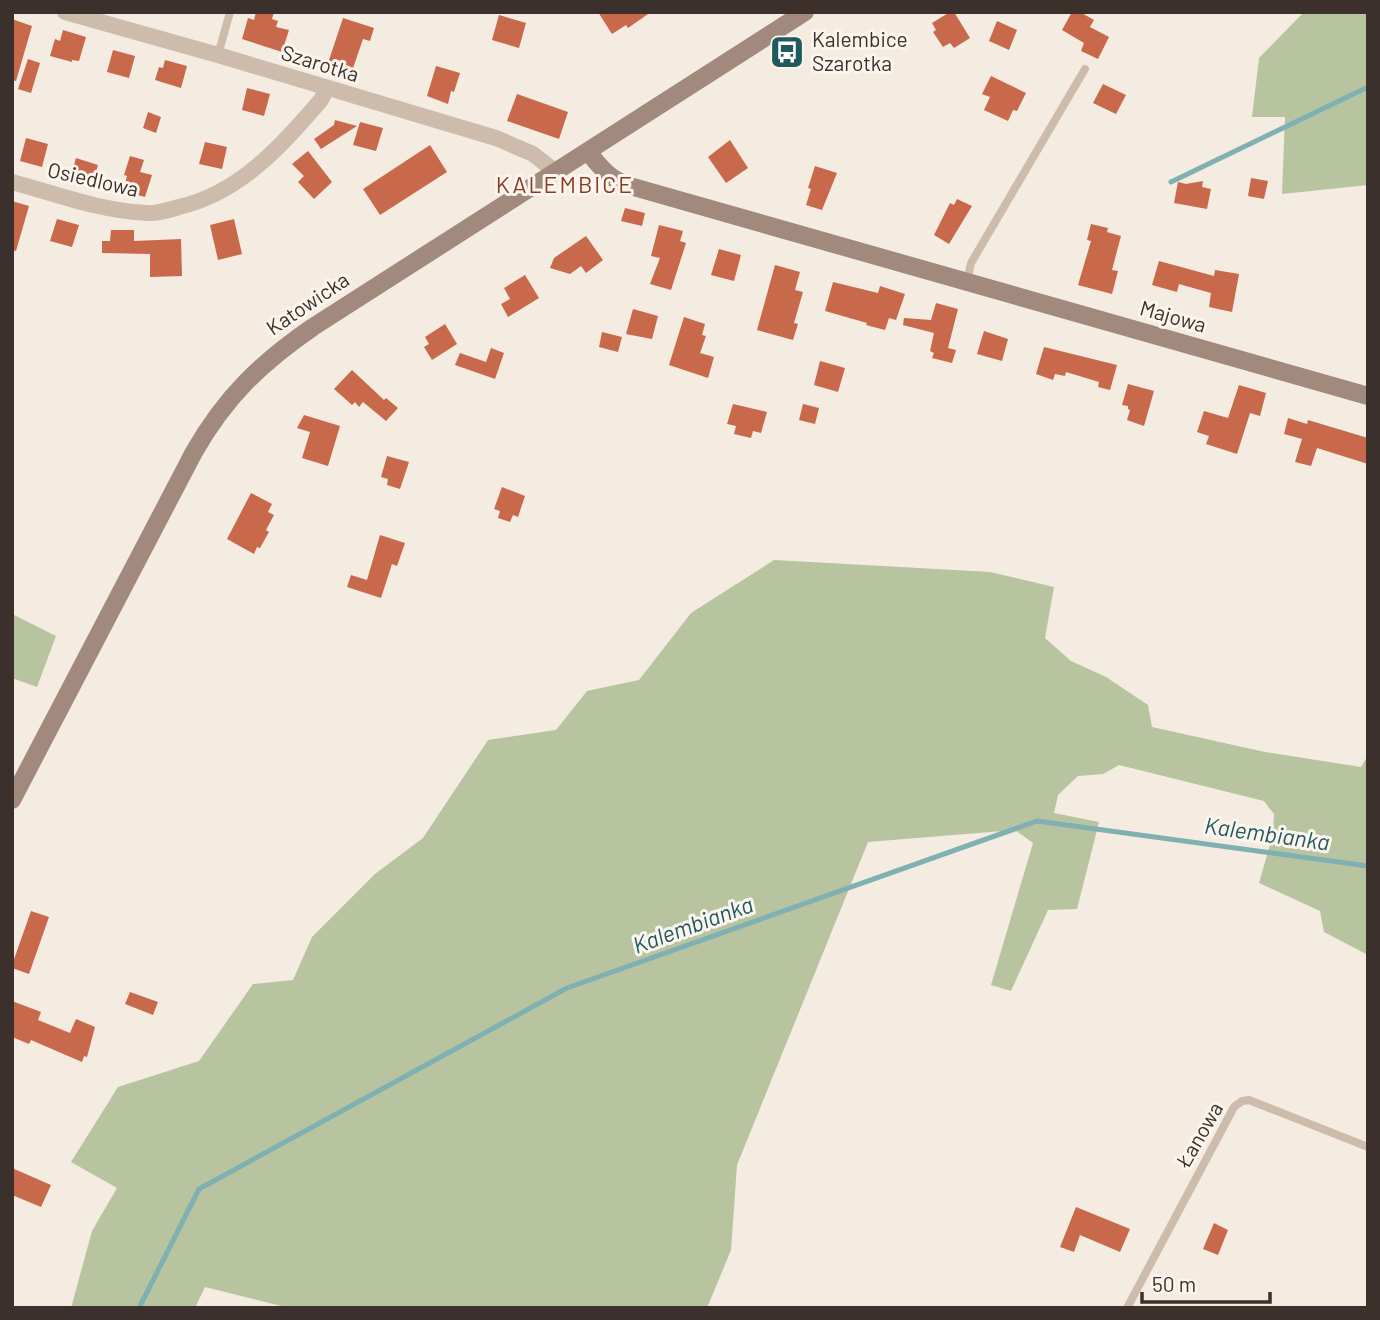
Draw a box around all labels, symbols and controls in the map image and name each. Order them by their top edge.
place label: Kalembice Szarotka [812,26,908,75]
bus stop icon: Kalembice Szarotka [768,33,806,71]
street label: Szarotka [279,39,362,86]
street label: Osiedlowa [45,156,141,201]
district label: KALEMBICE [496,170,634,198]
street label: Katowicka [261,266,353,339]
street label: Majowa [1137,294,1209,337]
water label: Kalembianka [1203,810,1331,856]
water label: Kalembianka [629,889,757,959]
street label: Łanowa [1170,1097,1227,1172]
scale bar [1142,1260,1270,1304]
text: 50 m [1152,1271,1196,1296]

